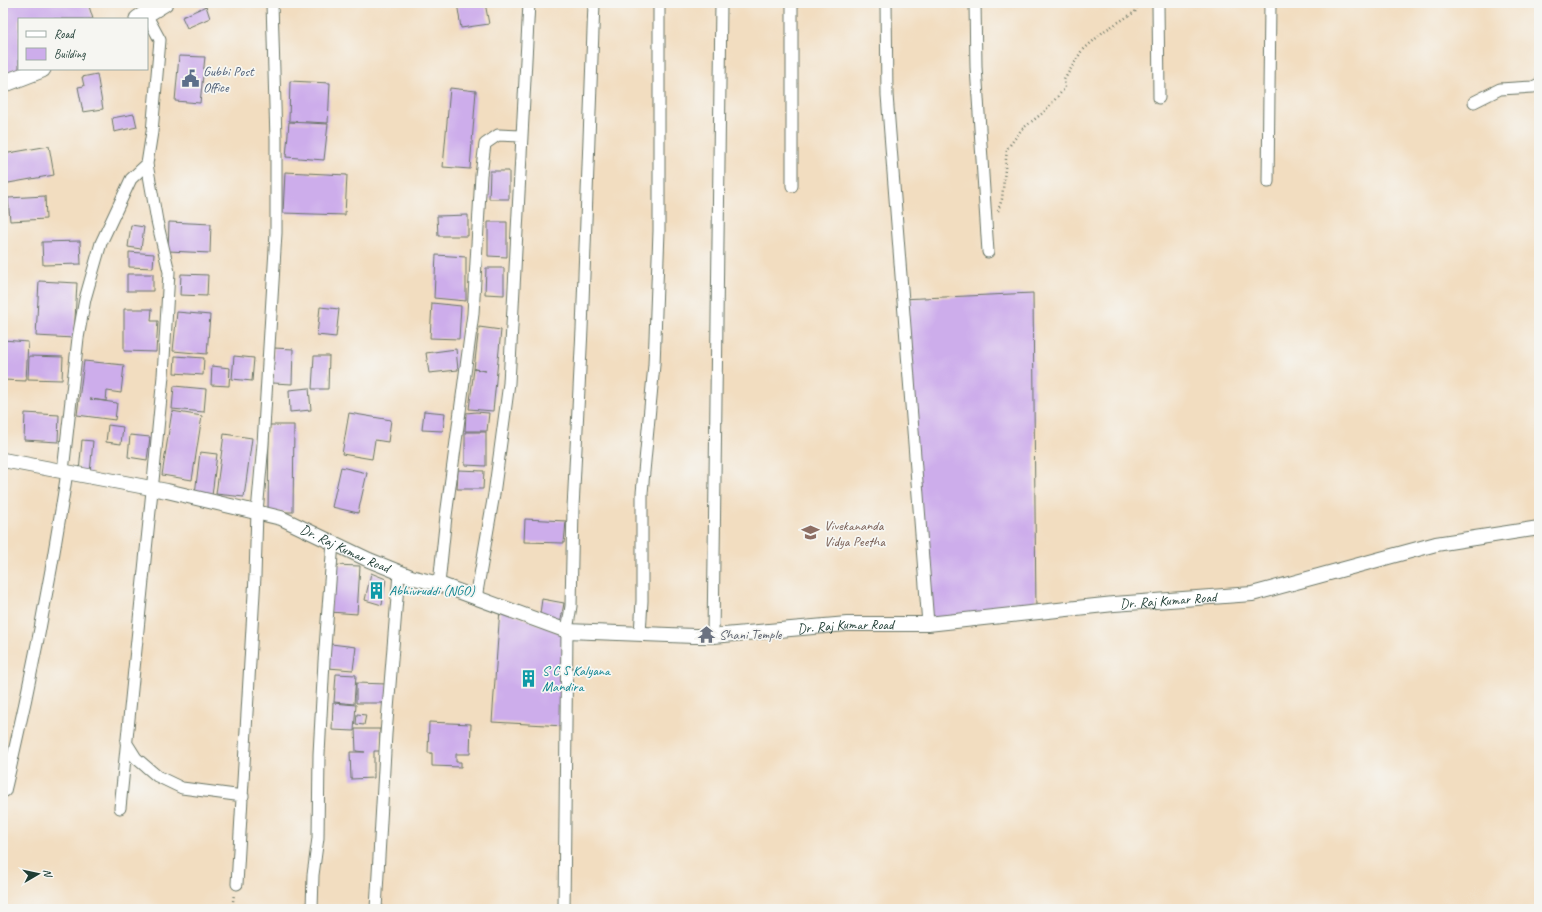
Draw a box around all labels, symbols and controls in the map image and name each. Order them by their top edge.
legend [18,18,148,70]
text: Road [54,26,76,42]
text: Building [54,46,86,62]
place label: Gubbi Post Office [203,63,255,96]
public building icon: Gubbi Post Office [180,69,200,89]
place label: Vivekananda Vidya Peetha [824,517,886,550]
street label: Dr. Raj Kumar Road [298,521,394,577]
school or university icon: Vivekananda Vidya Peetha [801,523,821,543]
building icon: Abhivruddi (NGO) [366,580,386,600]
place label: Abhivruddi (NGO) [389,582,476,599]
street label: Dr. Raj Kumar Road [1119,588,1219,613]
street label: Dr. Raj Kumar Road [797,616,896,637]
temple icon: Shani Temple [696,624,716,644]
place label: Shani Temple [719,626,783,643]
place label: S C S Kalyana Mandira [542,662,611,695]
building icon: S C S Kalyana Mandira [519,668,539,688]
north arrow [18,854,58,894]
text: N [40,868,56,879]

